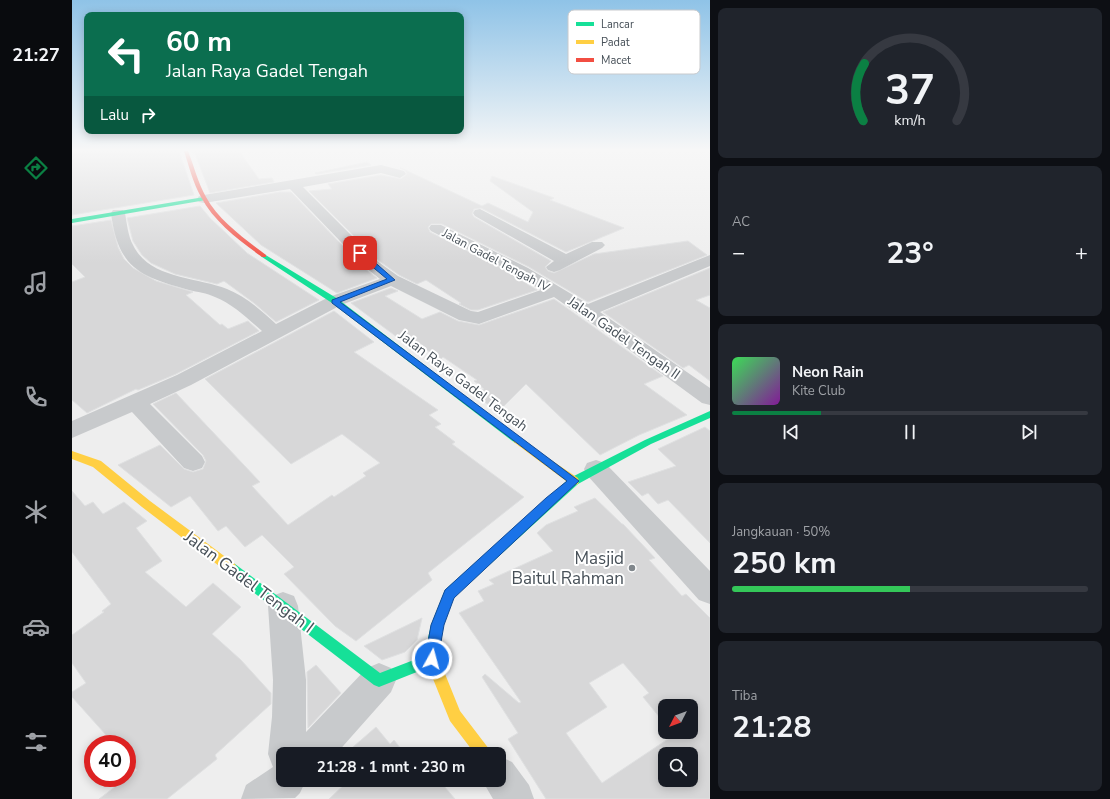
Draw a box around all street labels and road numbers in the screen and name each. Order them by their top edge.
street label: Jalan Gadel Tengah IV [439,224,553,295]
street label: Jalan Gadel Tengah II [563,291,684,384]
street label: Jalan Raya Gadel Tengah [394,326,531,436]
street label: Jalan Gadel Tengah I [178,525,319,639]

